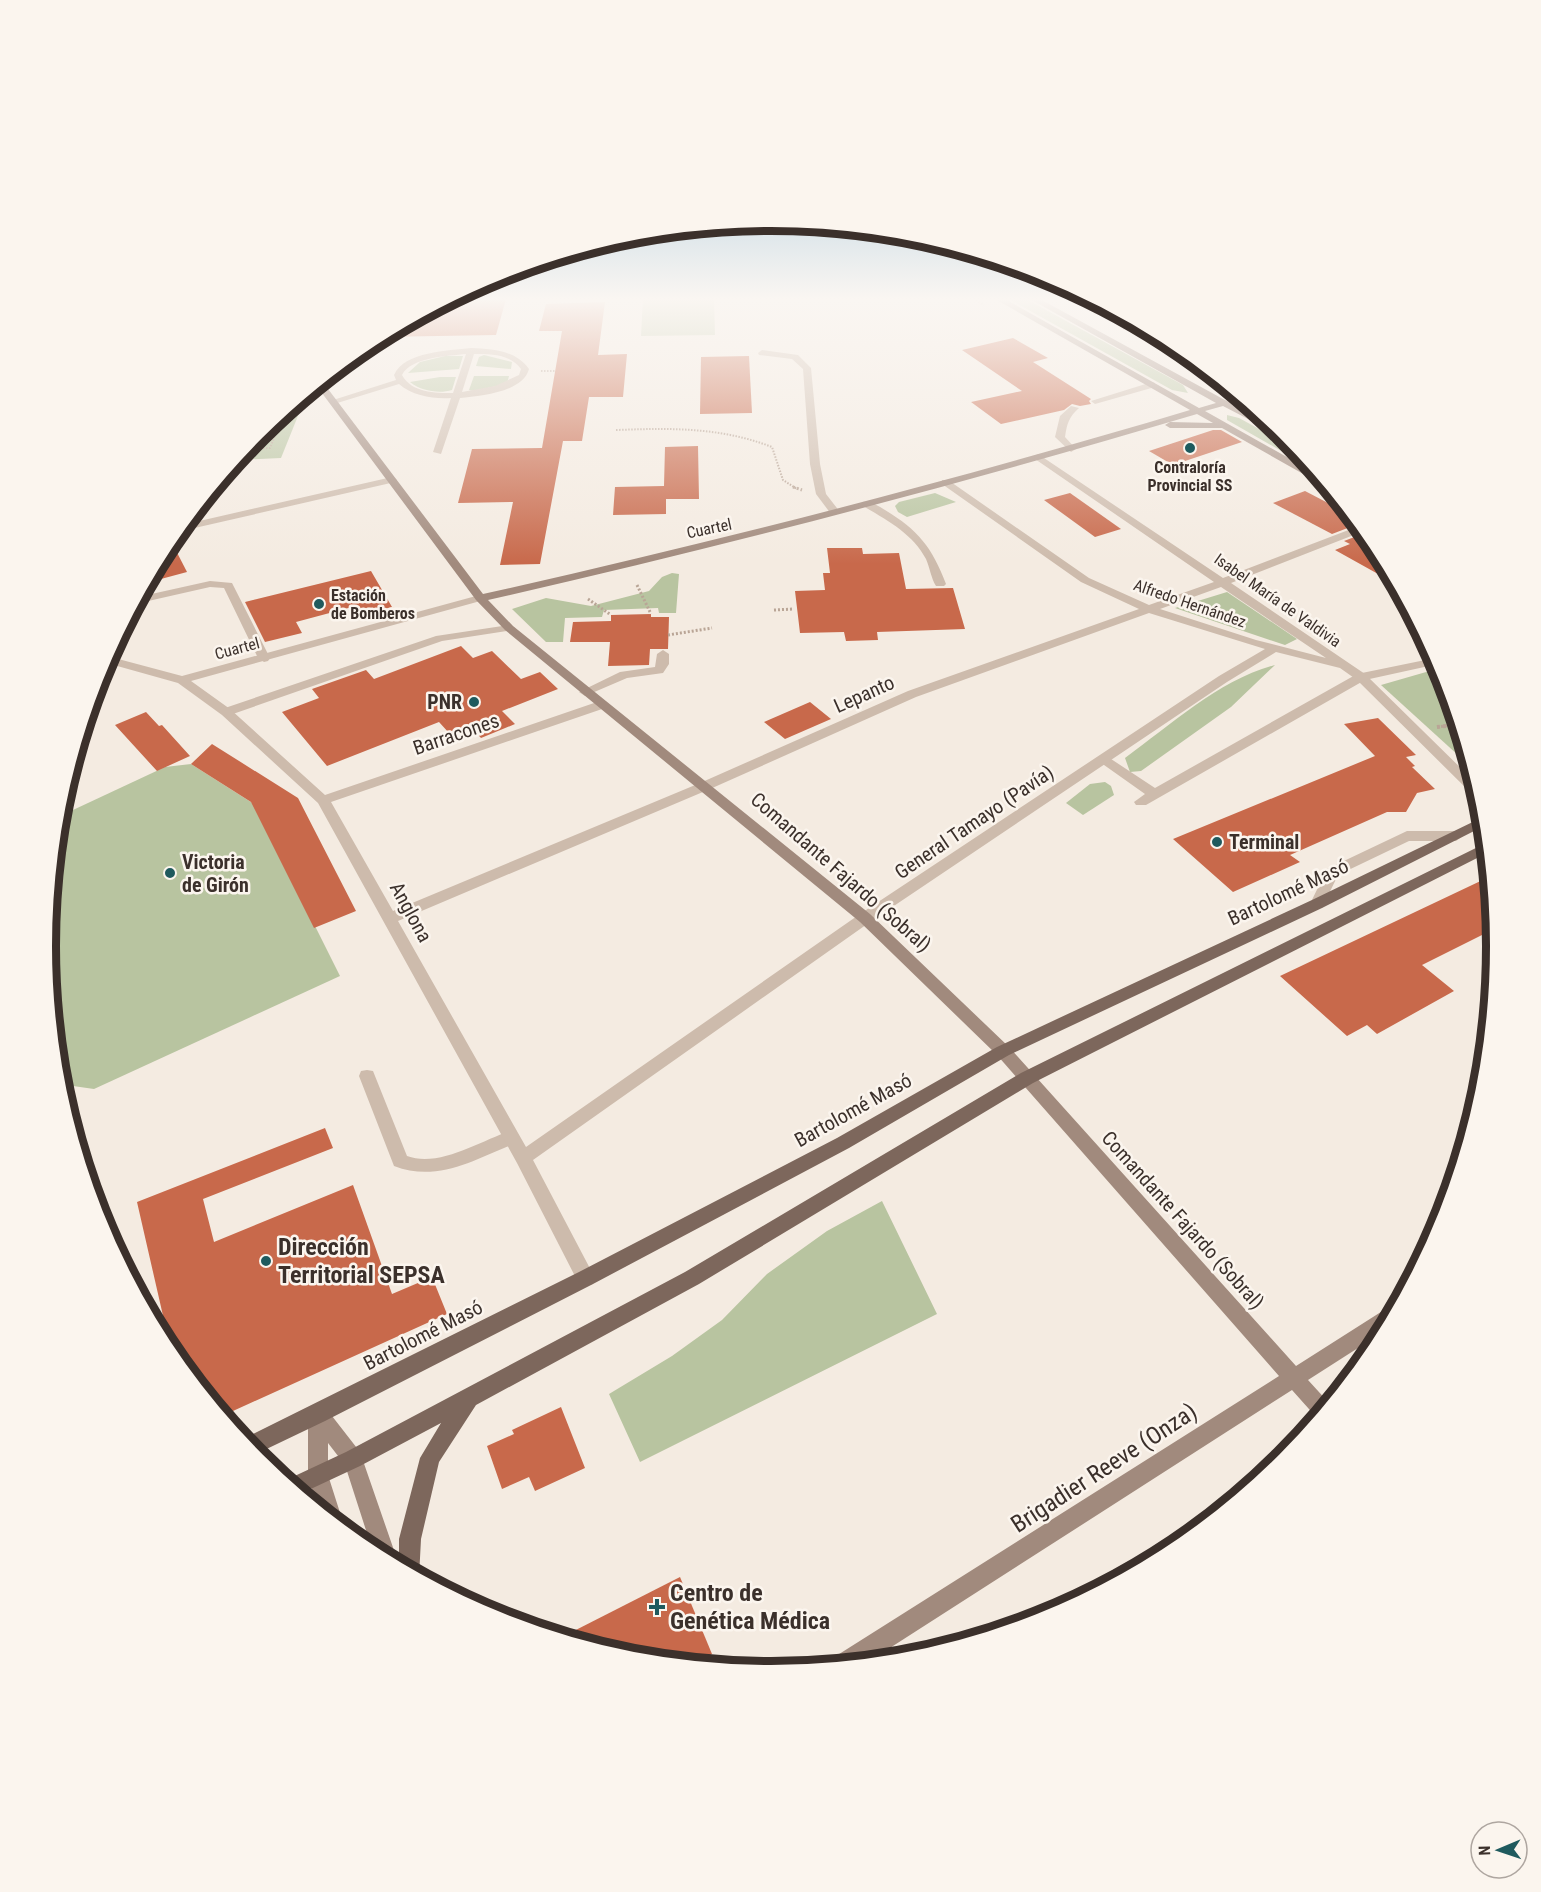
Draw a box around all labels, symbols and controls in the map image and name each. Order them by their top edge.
marker: Contraloría Provincial SS [1183,441,1197,455]
place label: Contraloría Provincial SS [1148,458,1233,495]
street label: Cuartel [685,514,733,543]
street label: Isabel María de Valdivia [1211,550,1345,651]
street label: Alfredo Hernández [1131,575,1249,632]
place label: Estación de Bomberos [331,586,415,623]
marker: Estación de Bomberos [312,597,326,611]
street label: Cuartel [213,633,262,664]
street label: Lepanto [830,670,898,718]
place label: PNR [427,690,462,714]
marker: PNR [467,695,481,709]
street label: Barracones [410,708,502,760]
street label: General Tamayo (Pavía) [890,760,1058,884]
street label: Comandante Fajardo (Sobral) [746,787,936,957]
place label: Terminal [1229,830,1299,854]
marker: Terminal [1210,835,1224,849]
place label: Victoria de Girón [182,850,249,897]
street label: Bartolomé Masó [1224,854,1352,930]
marker: Victoria de Girón [163,866,177,880]
street label: Anglona [385,878,437,946]
street label: Bartolomé Masó [790,1068,916,1152]
street label: Comandante Fajardo (Sobral) [1097,1126,1269,1314]
place label: Dirección Territorial SEPSA [278,1233,446,1289]
marker: Dirección Territorial SEPSA [259,1254,273,1268]
street label: Bartolomé Masó [359,1295,487,1375]
street label: Brigadier Reeve (Onza) [1006,1397,1202,1539]
place label: Centro de Genética Médica [670,1579,830,1635]
marker: Centro de Genética Médica [648,1598,666,1616]
north arrow [1469,1820,1529,1880]
text: N [1475,1845,1494,1856]

